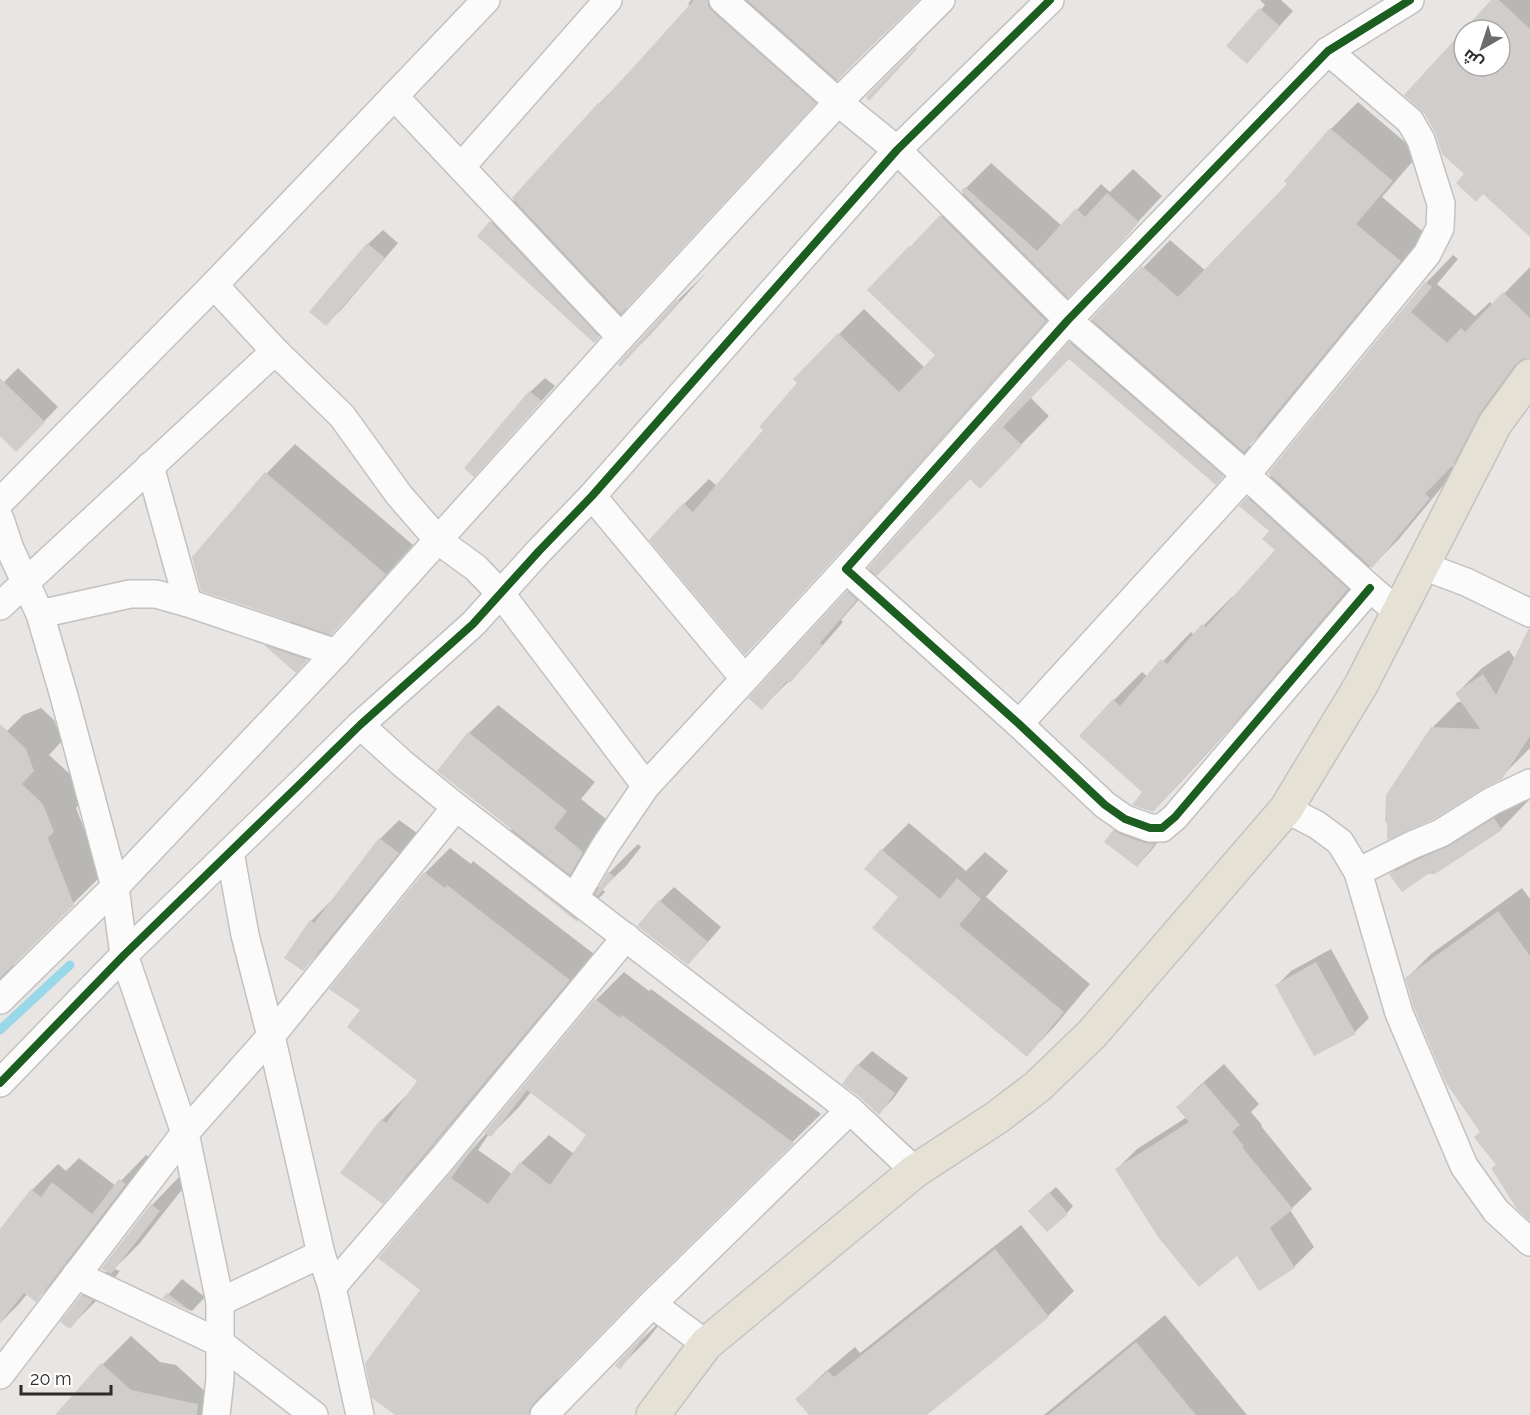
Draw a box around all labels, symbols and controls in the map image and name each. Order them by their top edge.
north arrow [1452,18,1512,78]
text: ش [1459,45,1487,73]
scale bar [21,1358,111,1396]
text: 20 m [30,1368,72,1389]

